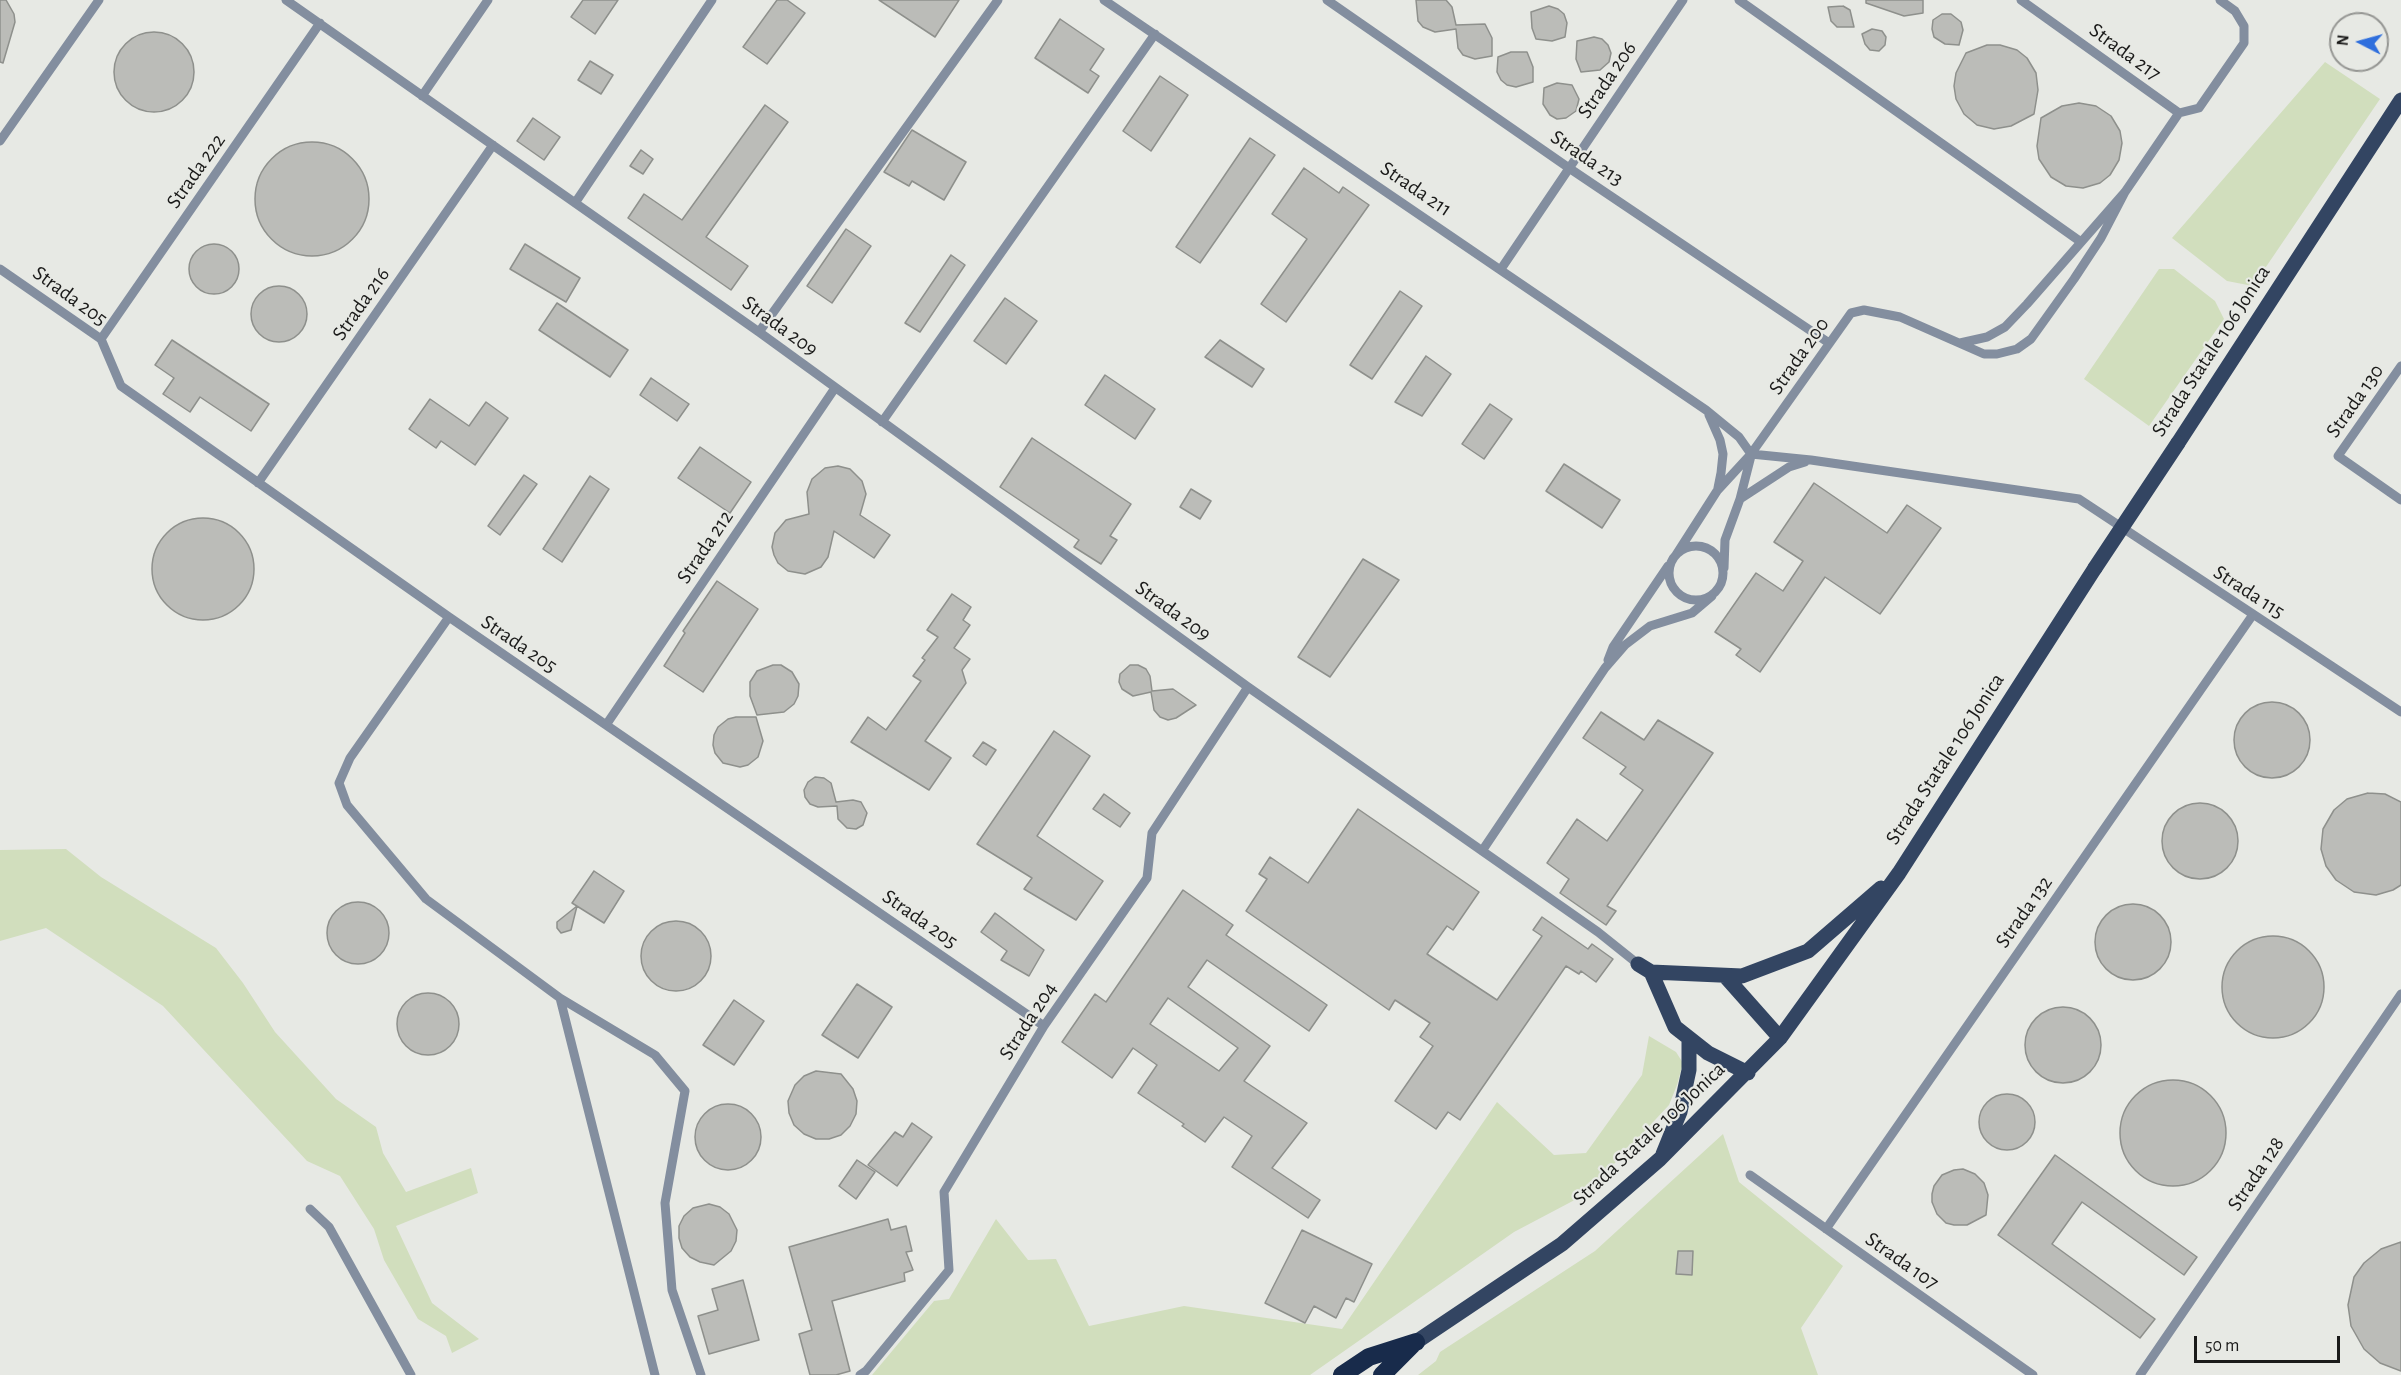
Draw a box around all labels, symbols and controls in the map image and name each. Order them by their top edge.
north arrow [2329,12,2389,72]
street label: Strada 217 [2084,18,2166,86]
text: N [2335,34,2352,47]
street label: Strada 206 [1572,37,1642,123]
street label: Strada 213 [1546,125,1628,191]
street label: Strada 222 [161,129,231,213]
street label: Strada 211 [1375,156,1457,222]
street label: Strada 205 [28,260,112,332]
street label: Strada Statale 106 Jonica [2146,261,2276,441]
street label: Strada 216 [327,263,395,345]
street label: Strada 209 [737,290,823,362]
street label: Strada 200 [1763,312,1835,400]
street label: Strada 130 [2321,359,2389,443]
street label: Strada 212 [671,505,739,589]
street label: Strada 115 [2209,560,2289,624]
street label: Strada 209 [1130,575,1216,647]
street label: Strada 205 [476,609,562,679]
street label: Strada Statale 106 Jonica [1880,669,2010,849]
street label: Strada 132 [1990,871,2058,953]
street label: Strada 205 [877,884,963,954]
street label: Strada 204 [994,977,1062,1065]
street label: Strada Statale 106 Jonica [1568,1057,1730,1211]
street label: Strada 128 [2222,1132,2290,1216]
street label: Strada 107 [1860,1227,1944,1295]
scale bar [2197,1324,2342,1362]
text: 50 m [2205,1337,2239,1355]

